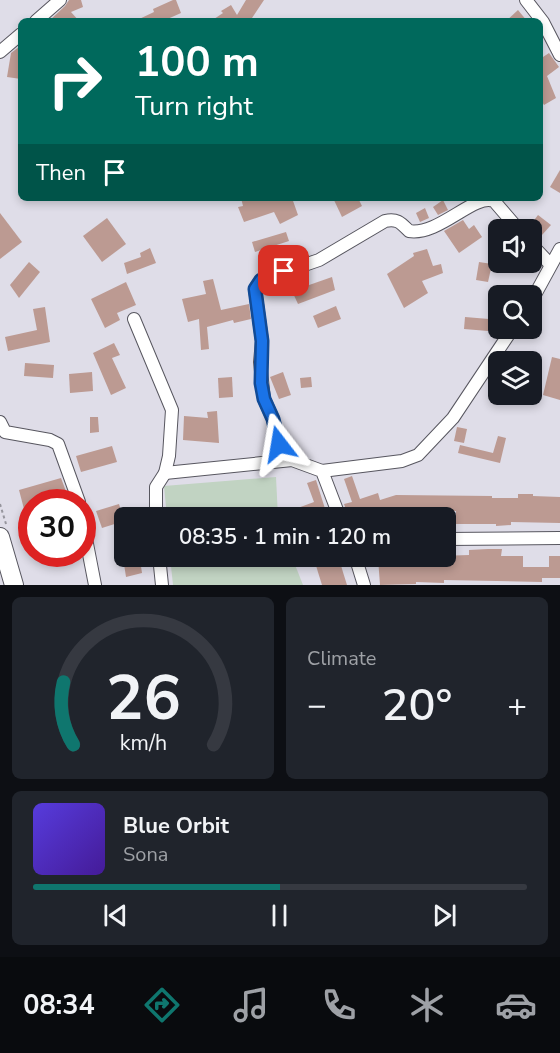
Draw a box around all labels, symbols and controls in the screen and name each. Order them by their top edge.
text: 100 m [135,34,259,91]
icon: right [36,42,114,120]
text: Turn right [135,88,253,125]
icon: arrive [98,156,131,189]
text: Then [36,158,86,188]
map controls [488,219,542,405]
button: sound [488,219,542,273]
pin [258,245,309,296]
icon: arrive [267,254,300,287]
button: search [488,285,542,339]
button: layers [488,351,542,405]
position arrow [247,412,311,476]
speed limit sign: 30 [18,489,96,567]
text: 08:35 · 1 min · 120 m [179,522,391,552]
text: Climate [307,645,376,672]
text: 26 [106,656,180,741]
text: 20° [382,675,452,736]
text: − [307,683,327,728]
text: + [507,683,527,728]
text: km/h [119,728,167,758]
text: Blue Orbit [123,811,229,841]
text: Sona [123,841,168,868]
icon: previous [99,899,132,932]
icon: pause [263,899,296,932]
icon: next [428,899,461,932]
icon: directions [141,984,183,1026]
icon: music [230,984,272,1026]
icon: phone [318,984,360,1026]
icon: climate [406,984,448,1026]
icon: car [495,984,537,1026]
text: 08:34 [23,987,95,1024]

